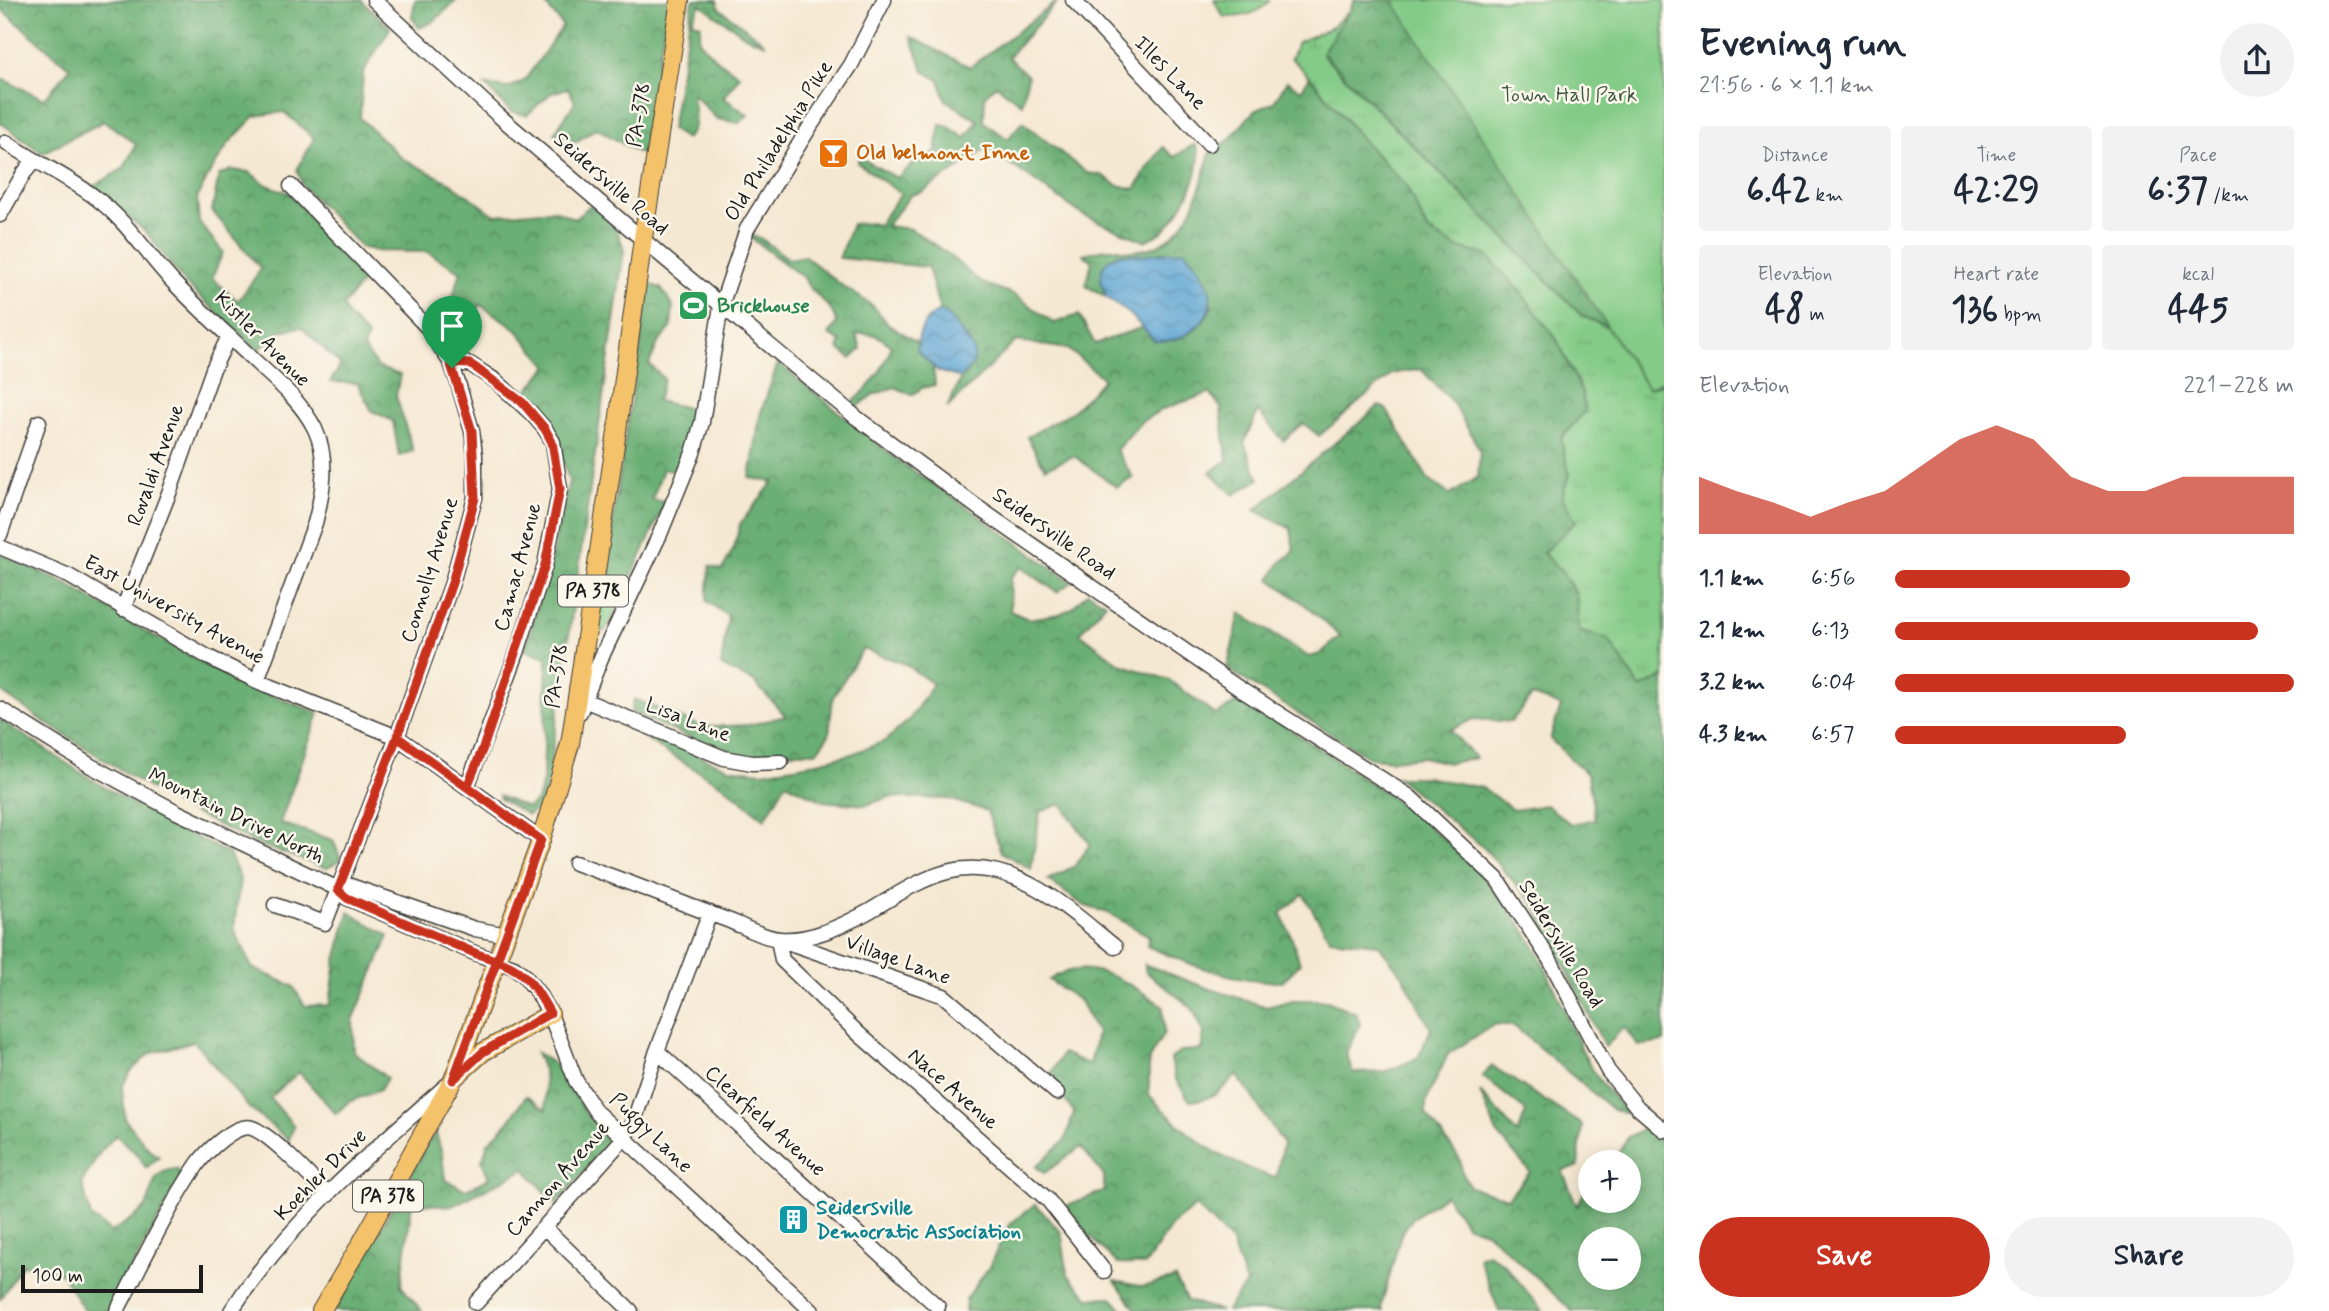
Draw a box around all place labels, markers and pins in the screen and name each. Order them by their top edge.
bar icon: Old belmont Inne [816,136,850,170]
place label: Old belmont Inne [856,139,1030,167]
sports icon: Brickhouse [677,289,711,323]
place label: Brickhouse [717,292,810,320]
pin [422,296,482,368]
place label: Seidersville Democratic Association [816,1194,1021,1246]
building icon: Seidersville Democratic Association [776,1203,810,1237]

